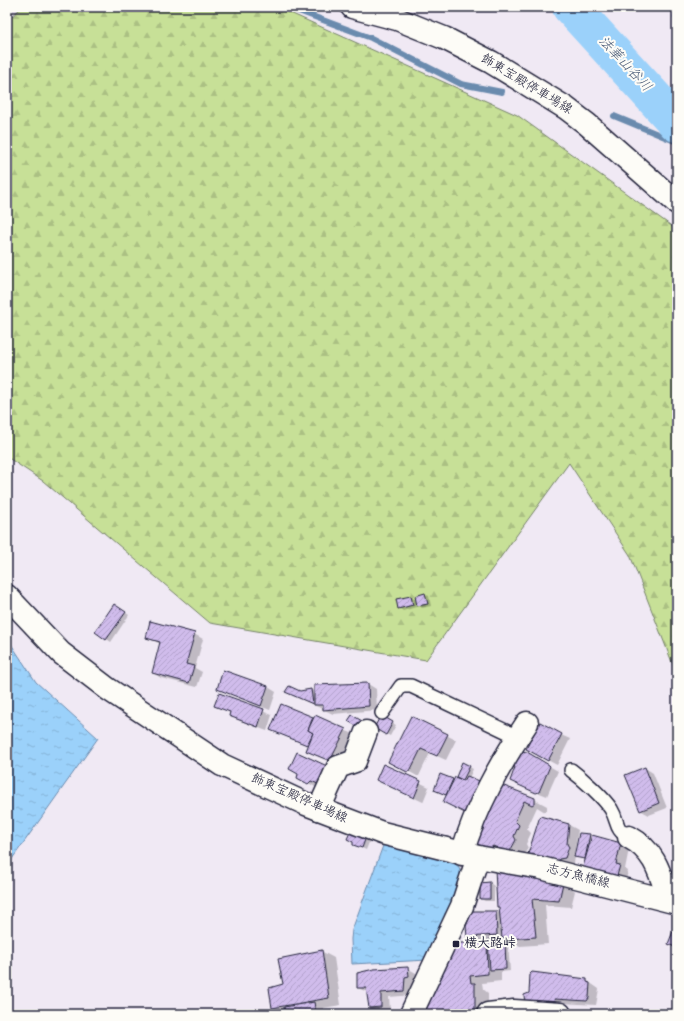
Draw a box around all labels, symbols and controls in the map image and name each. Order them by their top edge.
water label: 法華山谷川 [594,33,655,96]
street label: 飾東宝殿停車場線 [478,51,576,119]
street label: 飾東宝殿停車場線 [248,770,351,827]
street label: 志方魚橋線 [545,862,612,892]
place label: 横大路峠 [464,936,516,952]
marker: 横大路峠 [451,939,461,949]

